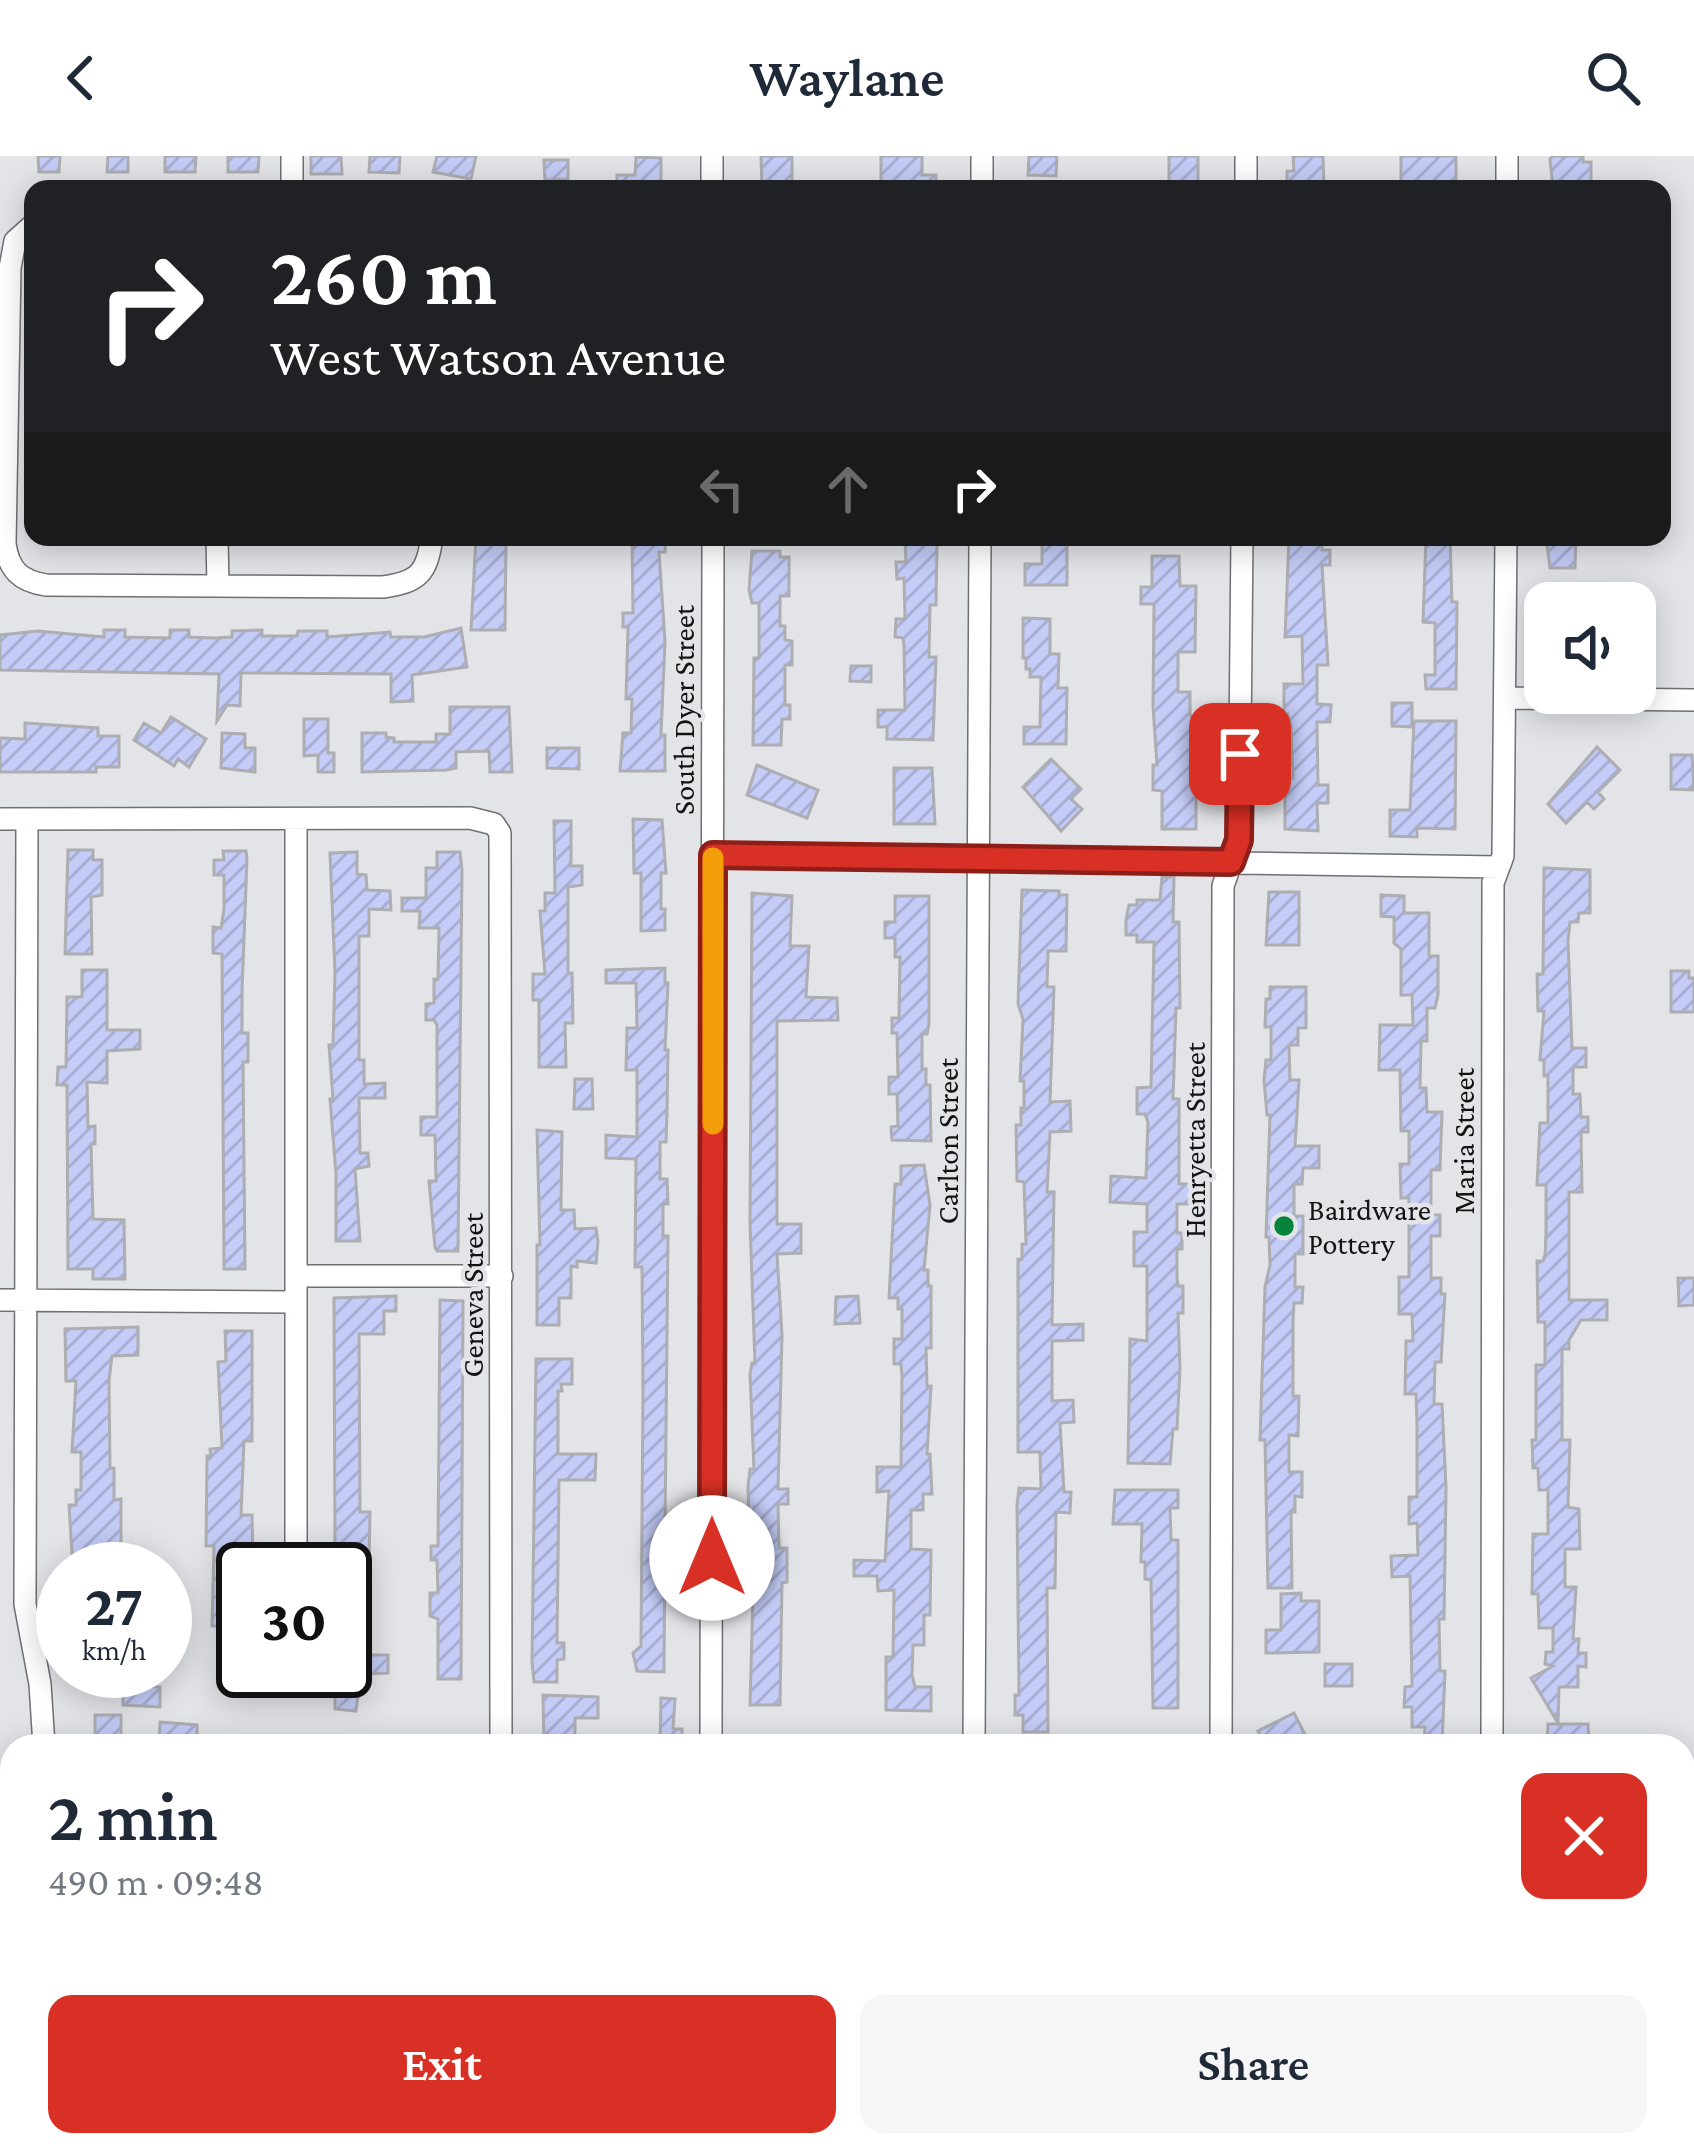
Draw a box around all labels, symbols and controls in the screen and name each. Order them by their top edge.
icon: back [48,45,114,111]
icon: search [1580,45,1646,111]
text: Waylane [750,48,944,108]
icon: right [72,228,228,384]
text: 260 m [270,229,497,322]
text: West Watson Avenue [270,327,726,387]
icon: left [689,456,755,522]
icon: ahead [815,456,881,522]
icon: right [941,456,1007,522]
map controls [1524,582,1656,714]
button: sound [1524,582,1656,714]
street label: South Dyer Street [667,604,701,815]
pin [1189,703,1291,805]
icon: arrive [1207,721,1273,787]
street label: Henryetta Street [1178,1041,1212,1238]
street label: Carlton Street [931,1057,964,1224]
street label: Maria Street [1447,1066,1480,1215]
place label: Bairdware Pottery [1308,1193,1431,1261]
street label: Geneva Street [456,1212,489,1377]
marker: Bairdware Pottery [1271,1213,1297,1239]
position arrow [649,1495,775,1621]
speed limit sign: 30 [216,1542,372,1698]
text: 27 [85,1571,143,1638]
text: km/h [82,1633,146,1666]
button: close [1521,1773,1647,1899]
text: 2 min [48,1775,218,1855]
text: 490 m · 09:48 [48,1860,264,1903]
button: Exit [48,1995,836,2133]
button: Share [860,1995,1647,2133]

